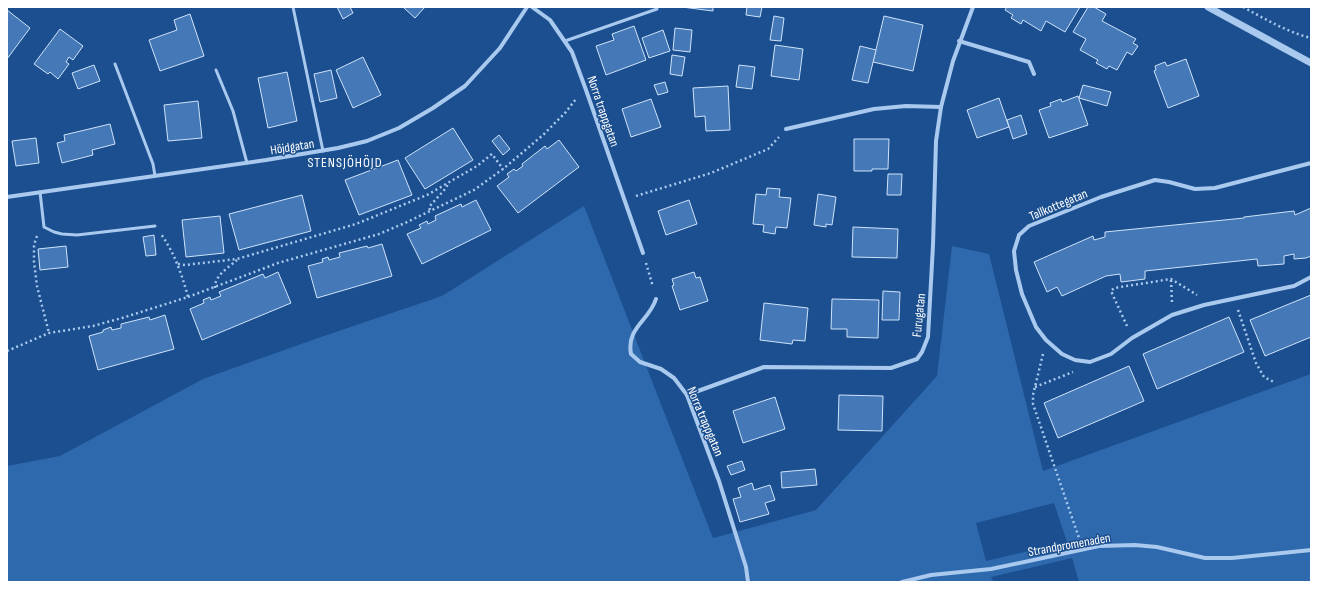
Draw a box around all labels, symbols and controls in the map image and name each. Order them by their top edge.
street label: Norra trappgatan [583,74,623,149]
street label: Höjdgatan [269,136,315,158]
district label: STENSJÖHÖJD [307,154,383,171]
street label: Tallkottegatan [1027,185,1090,224]
street label: Furugatan [909,292,929,338]
street label: Norra trappgatan [683,384,727,459]
street label: Strandpromenaden [1027,530,1112,560]

